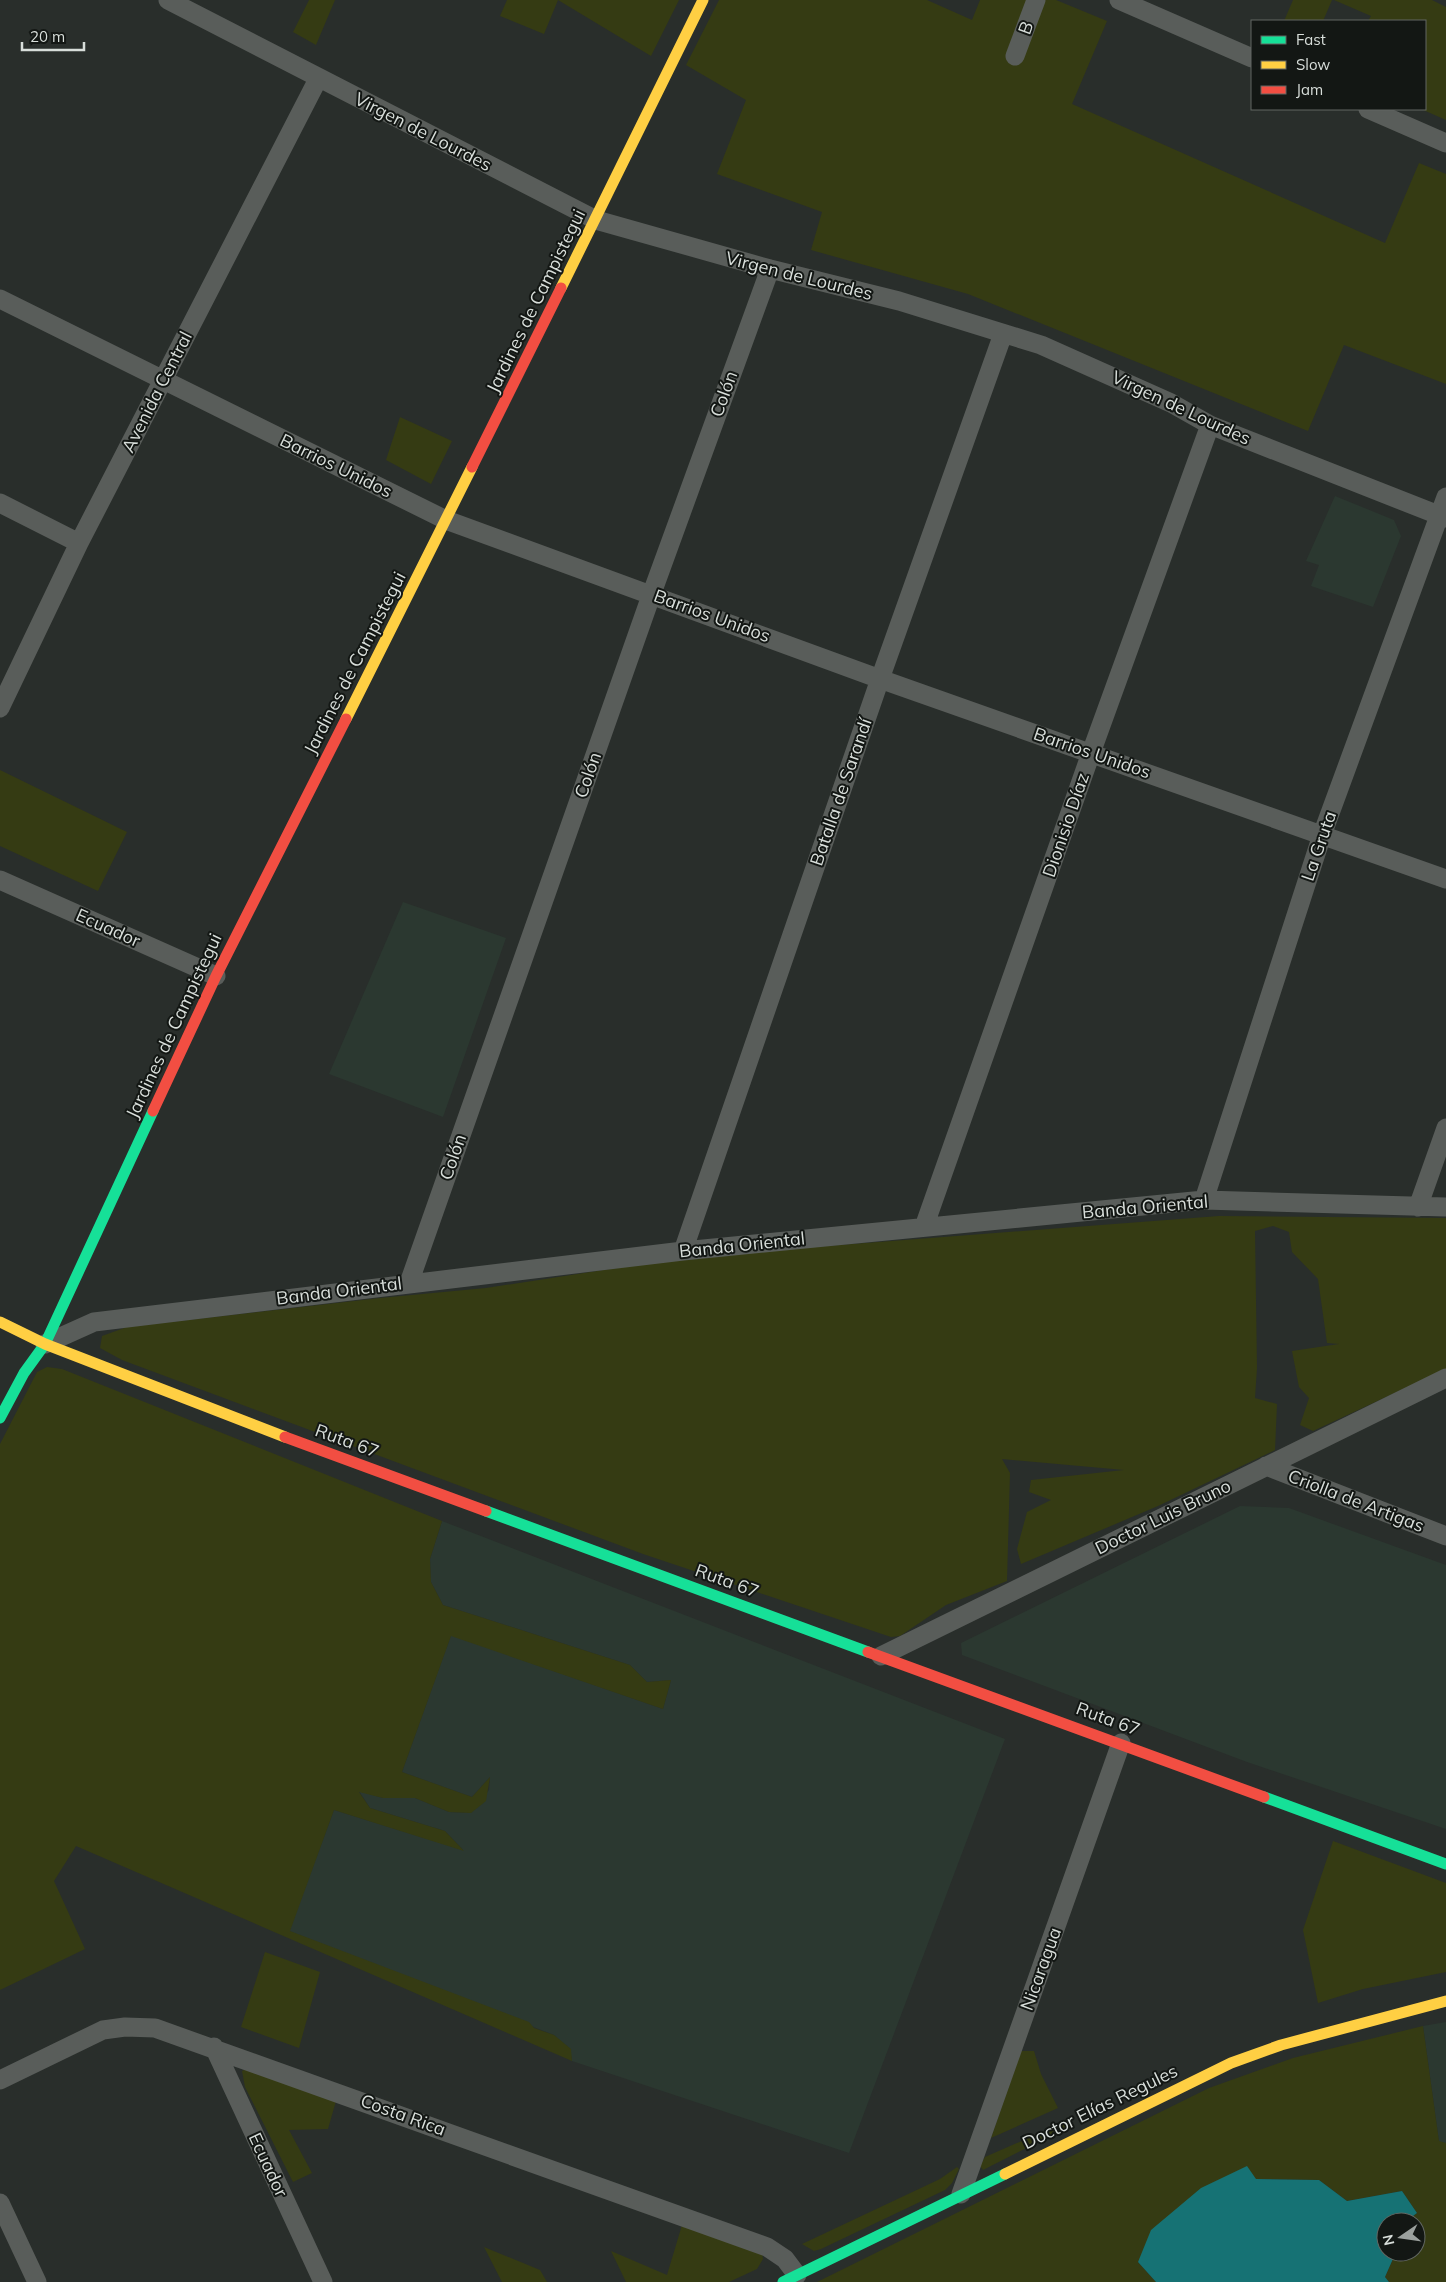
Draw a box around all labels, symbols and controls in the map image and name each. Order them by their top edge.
street label: B [1013,18,1038,38]
scale bar [22,20,85,52]
legend [1251,20,1426,110]
text: 20 m [30,27,65,46]
text: Fast [1296,30,1326,49]
text: Slow [1296,55,1330,74]
text: Jam [1296,80,1323,99]
street label: Virgen de Lourdes [351,87,496,176]
street label: Jardines de Campistegui [481,205,590,396]
street label: Virgen de Lourdes [723,246,875,305]
street label: Avenida Central [116,327,197,456]
street label: Virgen de Lourdes [1108,365,1254,450]
street label: Colón [705,368,742,420]
street label: Barrios Unidos [276,428,396,503]
street label: Jardines de Campistegui [299,568,411,758]
street label: Barrios Unidos [651,584,774,647]
street label: Batalla de Sarandí [805,713,877,869]
street label: Barrios Unidos [1031,722,1154,783]
street label: Colón [569,749,606,801]
street label: Dionisio Díaz [1037,770,1094,880]
street label: La Gruta [1296,808,1341,884]
street label: Ecuador [72,903,144,952]
street label: Jardines de Campistegui [121,930,227,1122]
street label: Colón [434,1131,471,1183]
street label: Banda Oriental [1081,1190,1209,1223]
street label: Banda Oriental [678,1226,806,1263]
street label: Banda Oriental [275,1271,403,1310]
street label: Ruta 67 [312,1418,382,1463]
street label: Criolla de Artigas [1285,1464,1428,1537]
street label: Doctor Luis Bruno [1091,1474,1234,1559]
street label: Ruta 67 [692,1558,762,1603]
street label: Ruta 67 [1073,1696,1143,1741]
street label: Nicaragua [1015,1924,1066,2013]
street label: Doctor Elías Regules [1018,2059,1181,2154]
street label: Costa Rica [357,2089,449,2141]
street label: Ecuador [244,2129,293,2201]
north arrow [1376,2212,1426,2262]
text: N [1378,2233,1398,2247]

